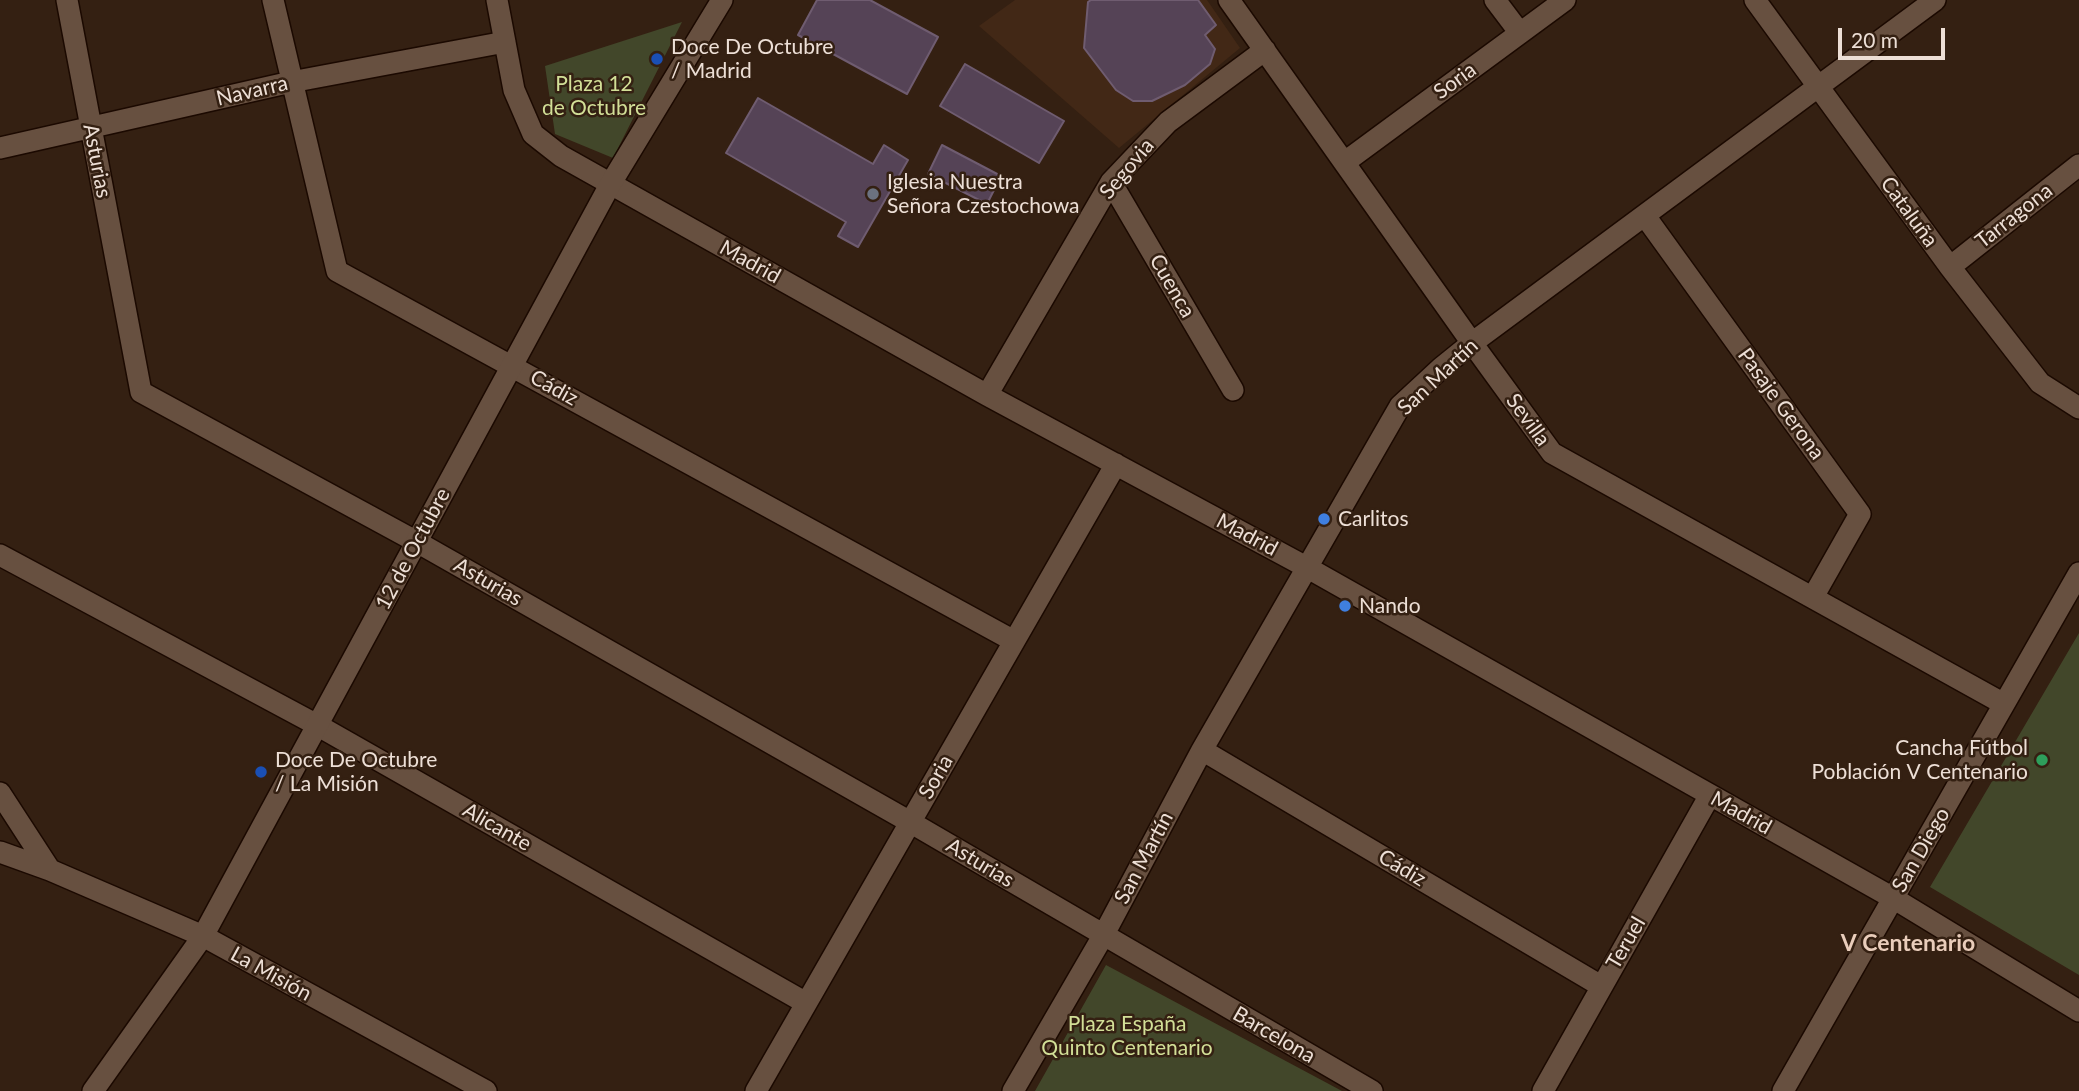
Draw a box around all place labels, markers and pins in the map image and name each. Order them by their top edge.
place label: Doce De Octubre / Madrid [671,34,833,84]
marker: Doce De Octubre / Madrid [649,51,665,67]
place label: Iglesia Nuestra Señora Czestochowa [887,169,1080,219]
marker: Iglesia Nuestra Señora Czestochowa [865,186,881,202]
place label: Carlitos [1338,506,1409,532]
marker: Carlitos [1316,511,1332,527]
place label: Nando [1359,593,1421,619]
marker: Nando [1337,598,1353,614]
place label: Cancha Fútbol Población V Centenario [1811,735,2028,785]
place label: Doce De Octubre / La Misión [275,747,437,797]
marker: Cancha Fútbol Población V Centenario [2034,752,2050,768]
marker: Doce De Octubre / La Misión [253,764,269,780]

